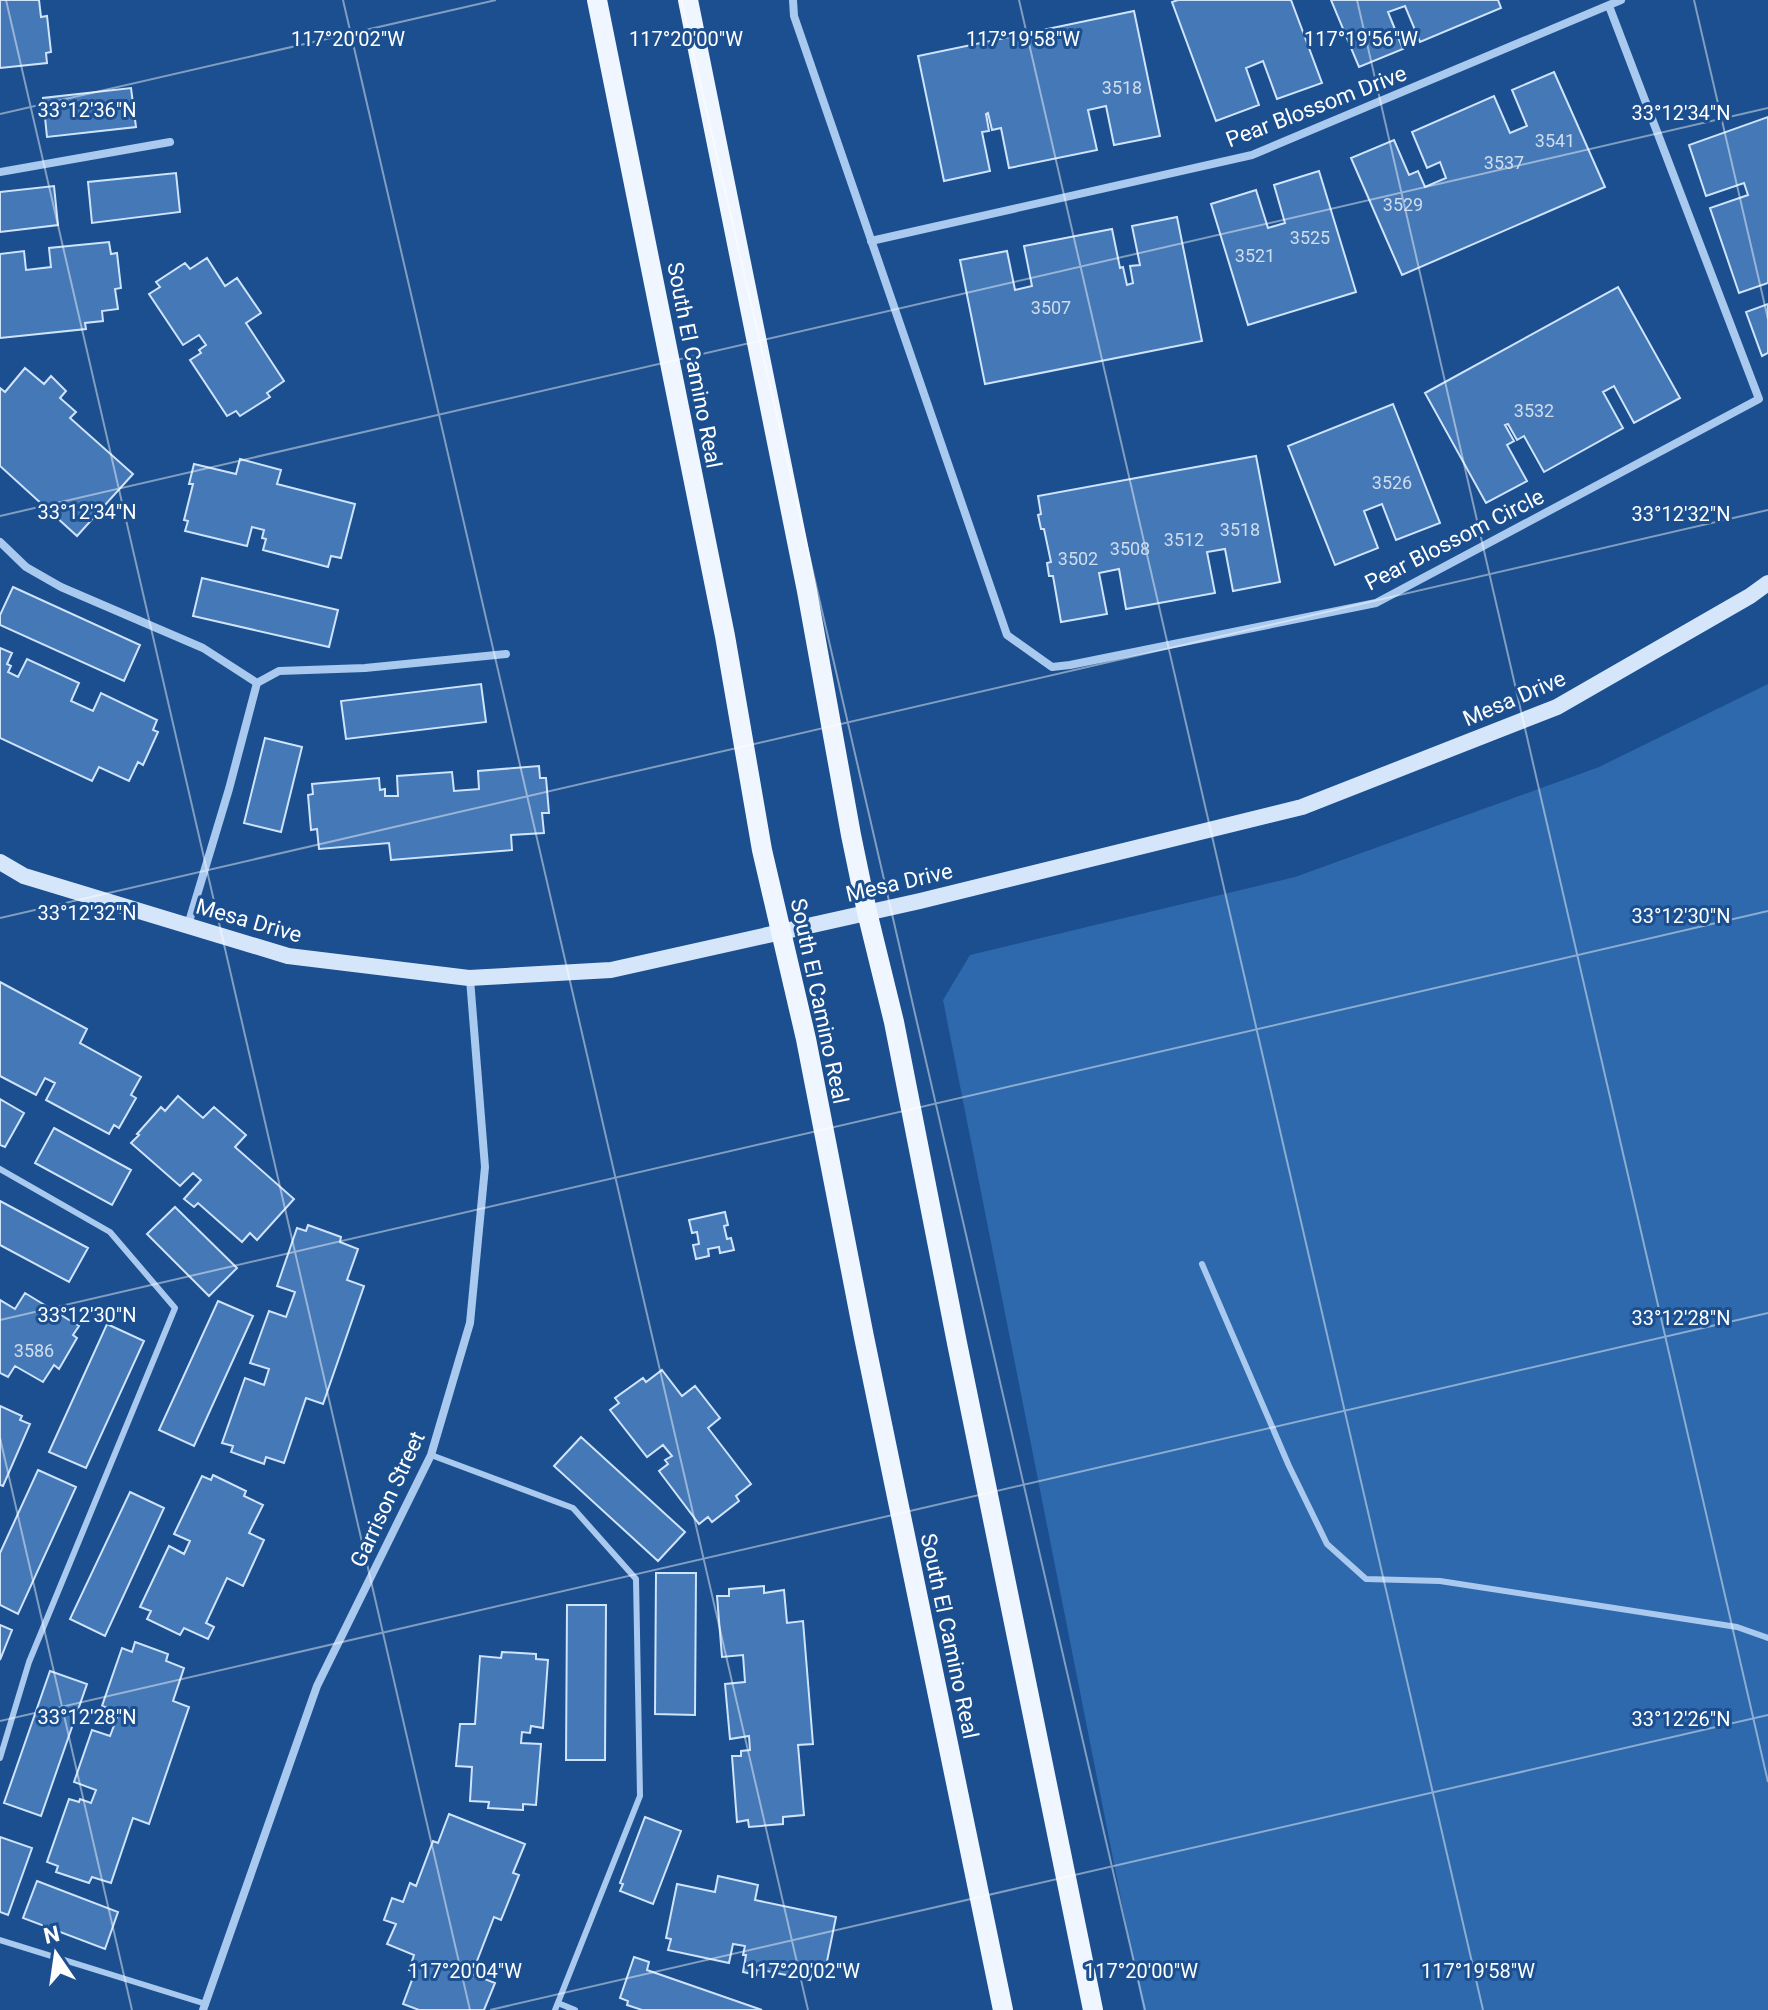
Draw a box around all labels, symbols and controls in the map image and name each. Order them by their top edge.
text: 117°20'02"W [291,27,405,51]
text: 117°20'00"W [629,27,743,51]
text: 117°19'58"W [966,27,1080,51]
text: 117°19'56"W [1304,27,1418,51]
street label: Pear Blossom Drive [1222,61,1410,152]
house number: 3518 [1102,77,1142,98]
text: 33°12'36"N [37,98,137,122]
text: 33°12'34"N [1631,101,1731,125]
house number: 3541 [1535,130,1575,151]
house number: 3537 [1484,152,1524,173]
house number: 3529 [1383,194,1423,215]
house number: 3525 [1290,227,1330,248]
house number: 3521 [1235,245,1275,266]
street label: South El Camino Real [662,260,727,470]
house number: 3507 [1031,297,1071,318]
house number: 3532 [1514,400,1554,421]
house number: 3526 [1372,472,1412,493]
street label: Pear Blossom Circle [1361,484,1548,595]
text: 33°12'34"N [37,500,137,524]
text: 33°12'32"N [1631,502,1731,526]
house number: 3518 [1220,519,1260,540]
house number: 3512 [1164,529,1204,550]
house number: 3508 [1110,538,1150,559]
house number: 3502 [1058,548,1098,569]
street label: Mesa Drive [1459,666,1569,731]
street label: Mesa Drive [843,858,955,907]
street label: Mesa Drive [193,893,305,948]
street label: South El Camino Real [786,896,854,1106]
text: 33°12'32"N [37,901,137,925]
text: 33°12'30"N [1631,904,1731,928]
text: 33°12'30"N [37,1303,137,1327]
text: 33°12'28"N [1631,1306,1731,1330]
house number: 3586 [14,1340,54,1361]
street label: Garrison Street [345,1427,430,1571]
street label: South El Camino Real [916,1531,984,1741]
text: 33°12'28"N [37,1705,137,1729]
text: 33°12'26"N [1631,1707,1731,1731]
north arrow [16,1914,96,1994]
text: N [41,1921,62,1949]
text: 117°20'04"W [408,1959,522,1983]
text: 117°20'02"W [746,1959,860,1983]
text: 117°20'00"W [1084,1959,1198,1983]
text: 117°19'58"W [1421,1959,1535,1983]

